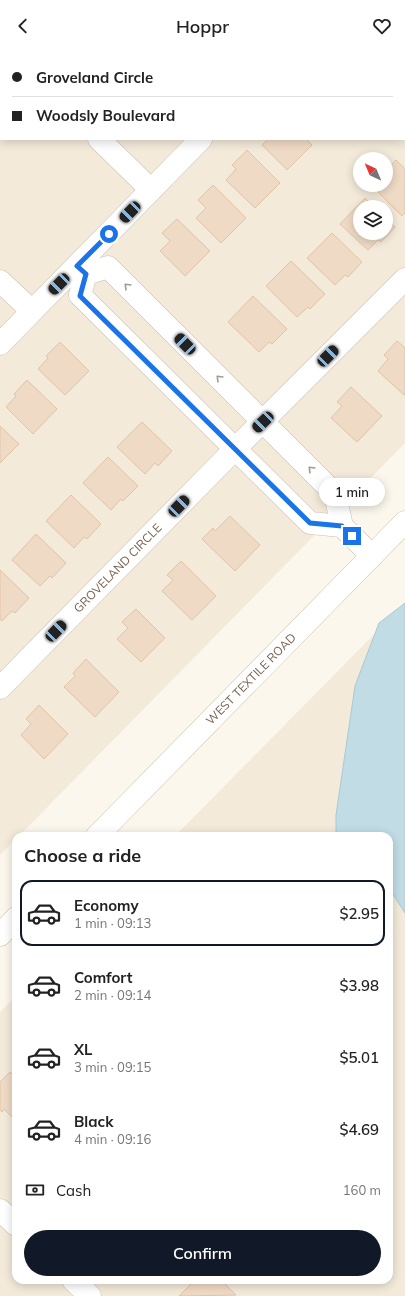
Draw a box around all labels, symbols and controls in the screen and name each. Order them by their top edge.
icon: back [12,15,34,37]
text: Hoppr [176,15,229,38]
icon: heart [371,15,393,37]
text: Groveland Circle [36,68,153,87]
text: Woodsly Boulevard [36,106,175,125]
north arrow [353,152,393,192]
map controls [353,152,393,240]
car [117,199,143,225]
button: layers [353,200,393,240]
route start [100,225,118,243]
car [46,271,72,297]
one-way arrow [124,283,132,291]
car [172,331,198,357]
car [315,343,341,369]
one-way arrow [216,375,224,383]
car [250,409,276,435]
one-way arrow [308,467,316,474]
callout: 1 min [319,478,385,506]
text: 1 min [335,484,369,500]
car [166,493,192,519]
street label: GROVELAND CIRCLE [70,520,165,616]
route end [343,527,361,545]
car [43,618,69,644]
street label: WEST TEXTILE ROAD [203,630,299,728]
text: Choose a ride [24,844,141,867]
icon: car [26,895,62,931]
text: Economy [74,896,139,915]
text: $2.95 [339,904,379,923]
text: 1 min · 09:13 [74,915,151,931]
icon: car [26,967,62,1003]
text: Comfort [74,968,132,987]
text: $3.98 [339,976,379,995]
text: 2 min · 09:14 [74,987,151,1003]
icon: car [26,1039,62,1075]
text: XL [74,1040,92,1059]
text: $5.01 [339,1048,379,1067]
text: 3 min · 09:15 [74,1059,151,1075]
icon: car [26,1111,62,1147]
text: Black [74,1112,113,1131]
text: $4.69 [339,1120,379,1139]
text: 4 min · 09:16 [74,1131,151,1147]
icon: cash [24,1179,46,1201]
text: Cash [56,1181,91,1200]
text: 160 m [343,1182,381,1198]
button: Confirm [24,1230,381,1276]

